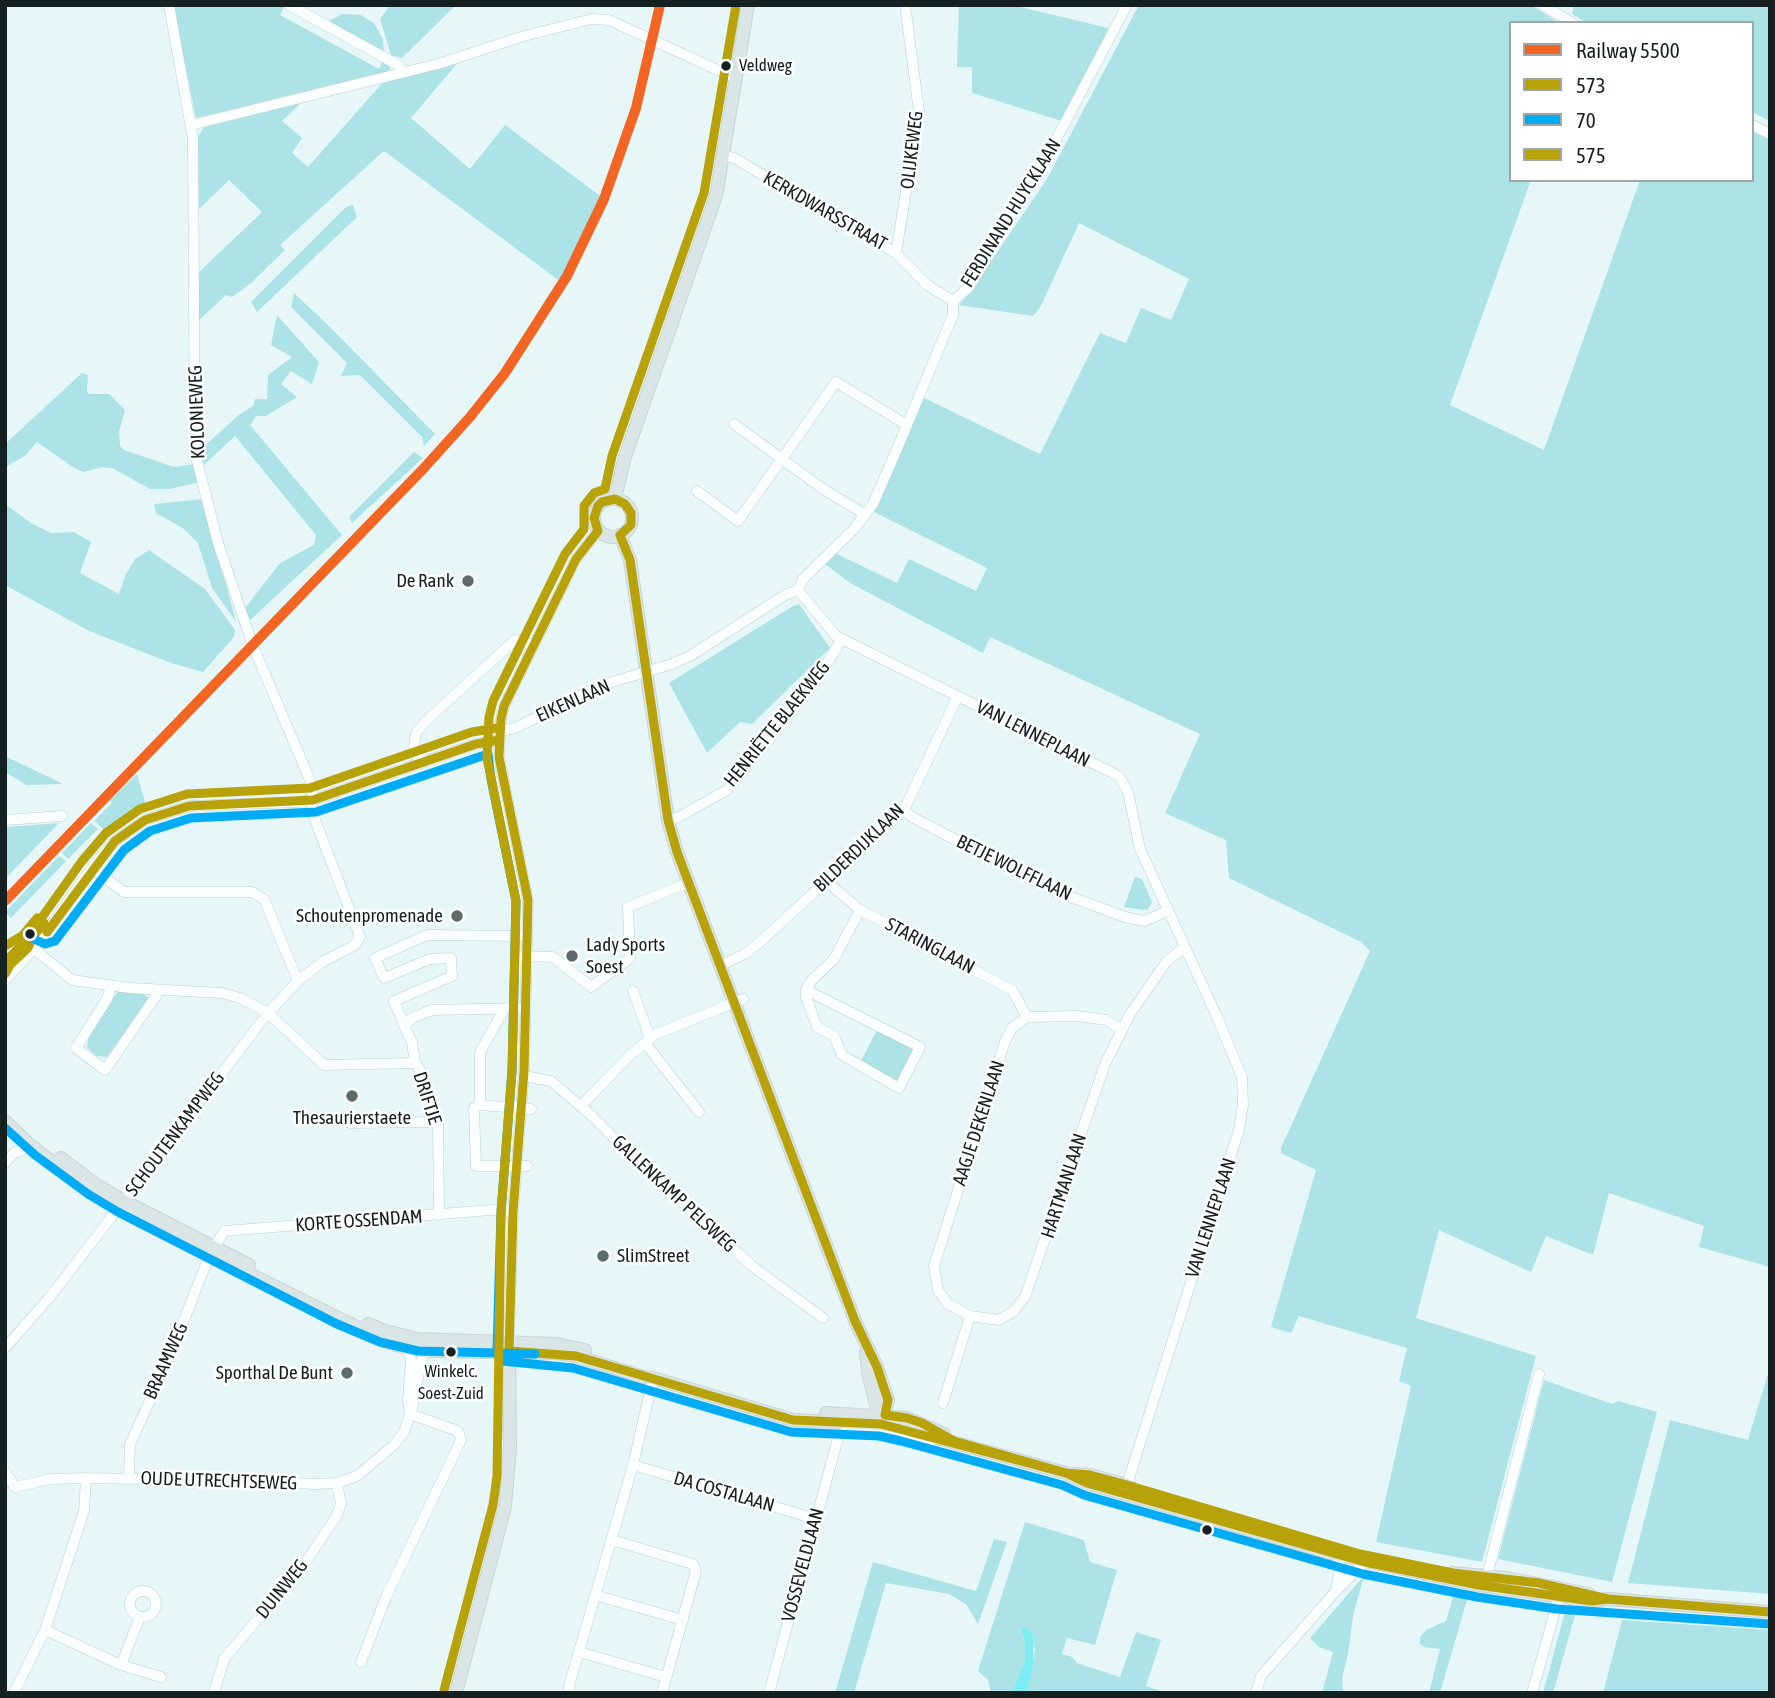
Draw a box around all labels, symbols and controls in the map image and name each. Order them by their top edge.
legend [1509,21,1754,182]
text: Railway 5500 [1576,38,1680,62]
place label: Veldweg [739,56,792,76]
marker: Veldweg [719,59,733,73]
text: 573 [1576,73,1606,97]
text: 70 [1576,108,1596,132]
street label: OLIJKEWEG [896,110,928,190]
street label: FERDINAND HUYCKLAAN [956,134,1066,292]
text: 575 [1576,143,1606,167]
street label: KERKDWARSSTRAAT [759,166,891,256]
street label: KOLONIEWEG [184,365,210,459]
place label: De Rank [396,570,454,592]
marker: De Rank [460,573,476,589]
street label: HENRIËTTE BLAEKWEG [719,657,835,791]
street label: EIKENLAAN [532,675,614,727]
street label: VAN LENNEPLAAN [972,696,1094,772]
street label: BILDERDIJKLAAN [809,799,909,897]
street label: BETJE WOLFFLAAN [953,830,1075,906]
place label: Schoutenpromenade [296,905,443,927]
marker: Schoutenpromenade [449,908,465,924]
street label: STARINGLAAN [882,913,978,979]
unlabelled marker [23,927,37,941]
place label: Lady Sports Soest [586,934,665,978]
marker: Lady Sports Soest [564,948,580,964]
street label: AAGJE DEKENLAAN [948,1058,1010,1188]
street label: SCHOUTENKAMPWEG [121,1067,229,1201]
street label: DRIFTJE [408,1069,446,1127]
marker: Thesaurierstaete [344,1088,360,1104]
place label: Thesaurierstaete [293,1107,411,1129]
street label: GALLENKAMP PELSWEG [607,1131,741,1257]
street label: HARTMANLAAN [1036,1131,1092,1241]
street label: VAN LENNEPLAAN [1181,1155,1241,1281]
street label: KORTE OSSENDAM [295,1205,423,1237]
place label: SlimStreet [617,1245,690,1267]
marker: SlimStreet [595,1248,611,1264]
street label: BRAAMWEG [139,1319,193,1403]
marker: Winkelc. Soest-Zuid [444,1345,458,1359]
place label: Sporthal De Bunt [216,1362,333,1384]
place label: Winkelc. Soest-Zuid [418,1362,484,1402]
marker: Sporthal De Bunt [339,1365,355,1381]
street label: OUDE UTRECHTSEWEG [140,1467,298,1495]
street label: DA COSTALAAN [671,1467,777,1517]
street label: VOSSEVELDLAAN [777,1506,829,1624]
unlabelled marker [1200,1523,1214,1537]
street label: DUINWEG [251,1555,313,1623]

